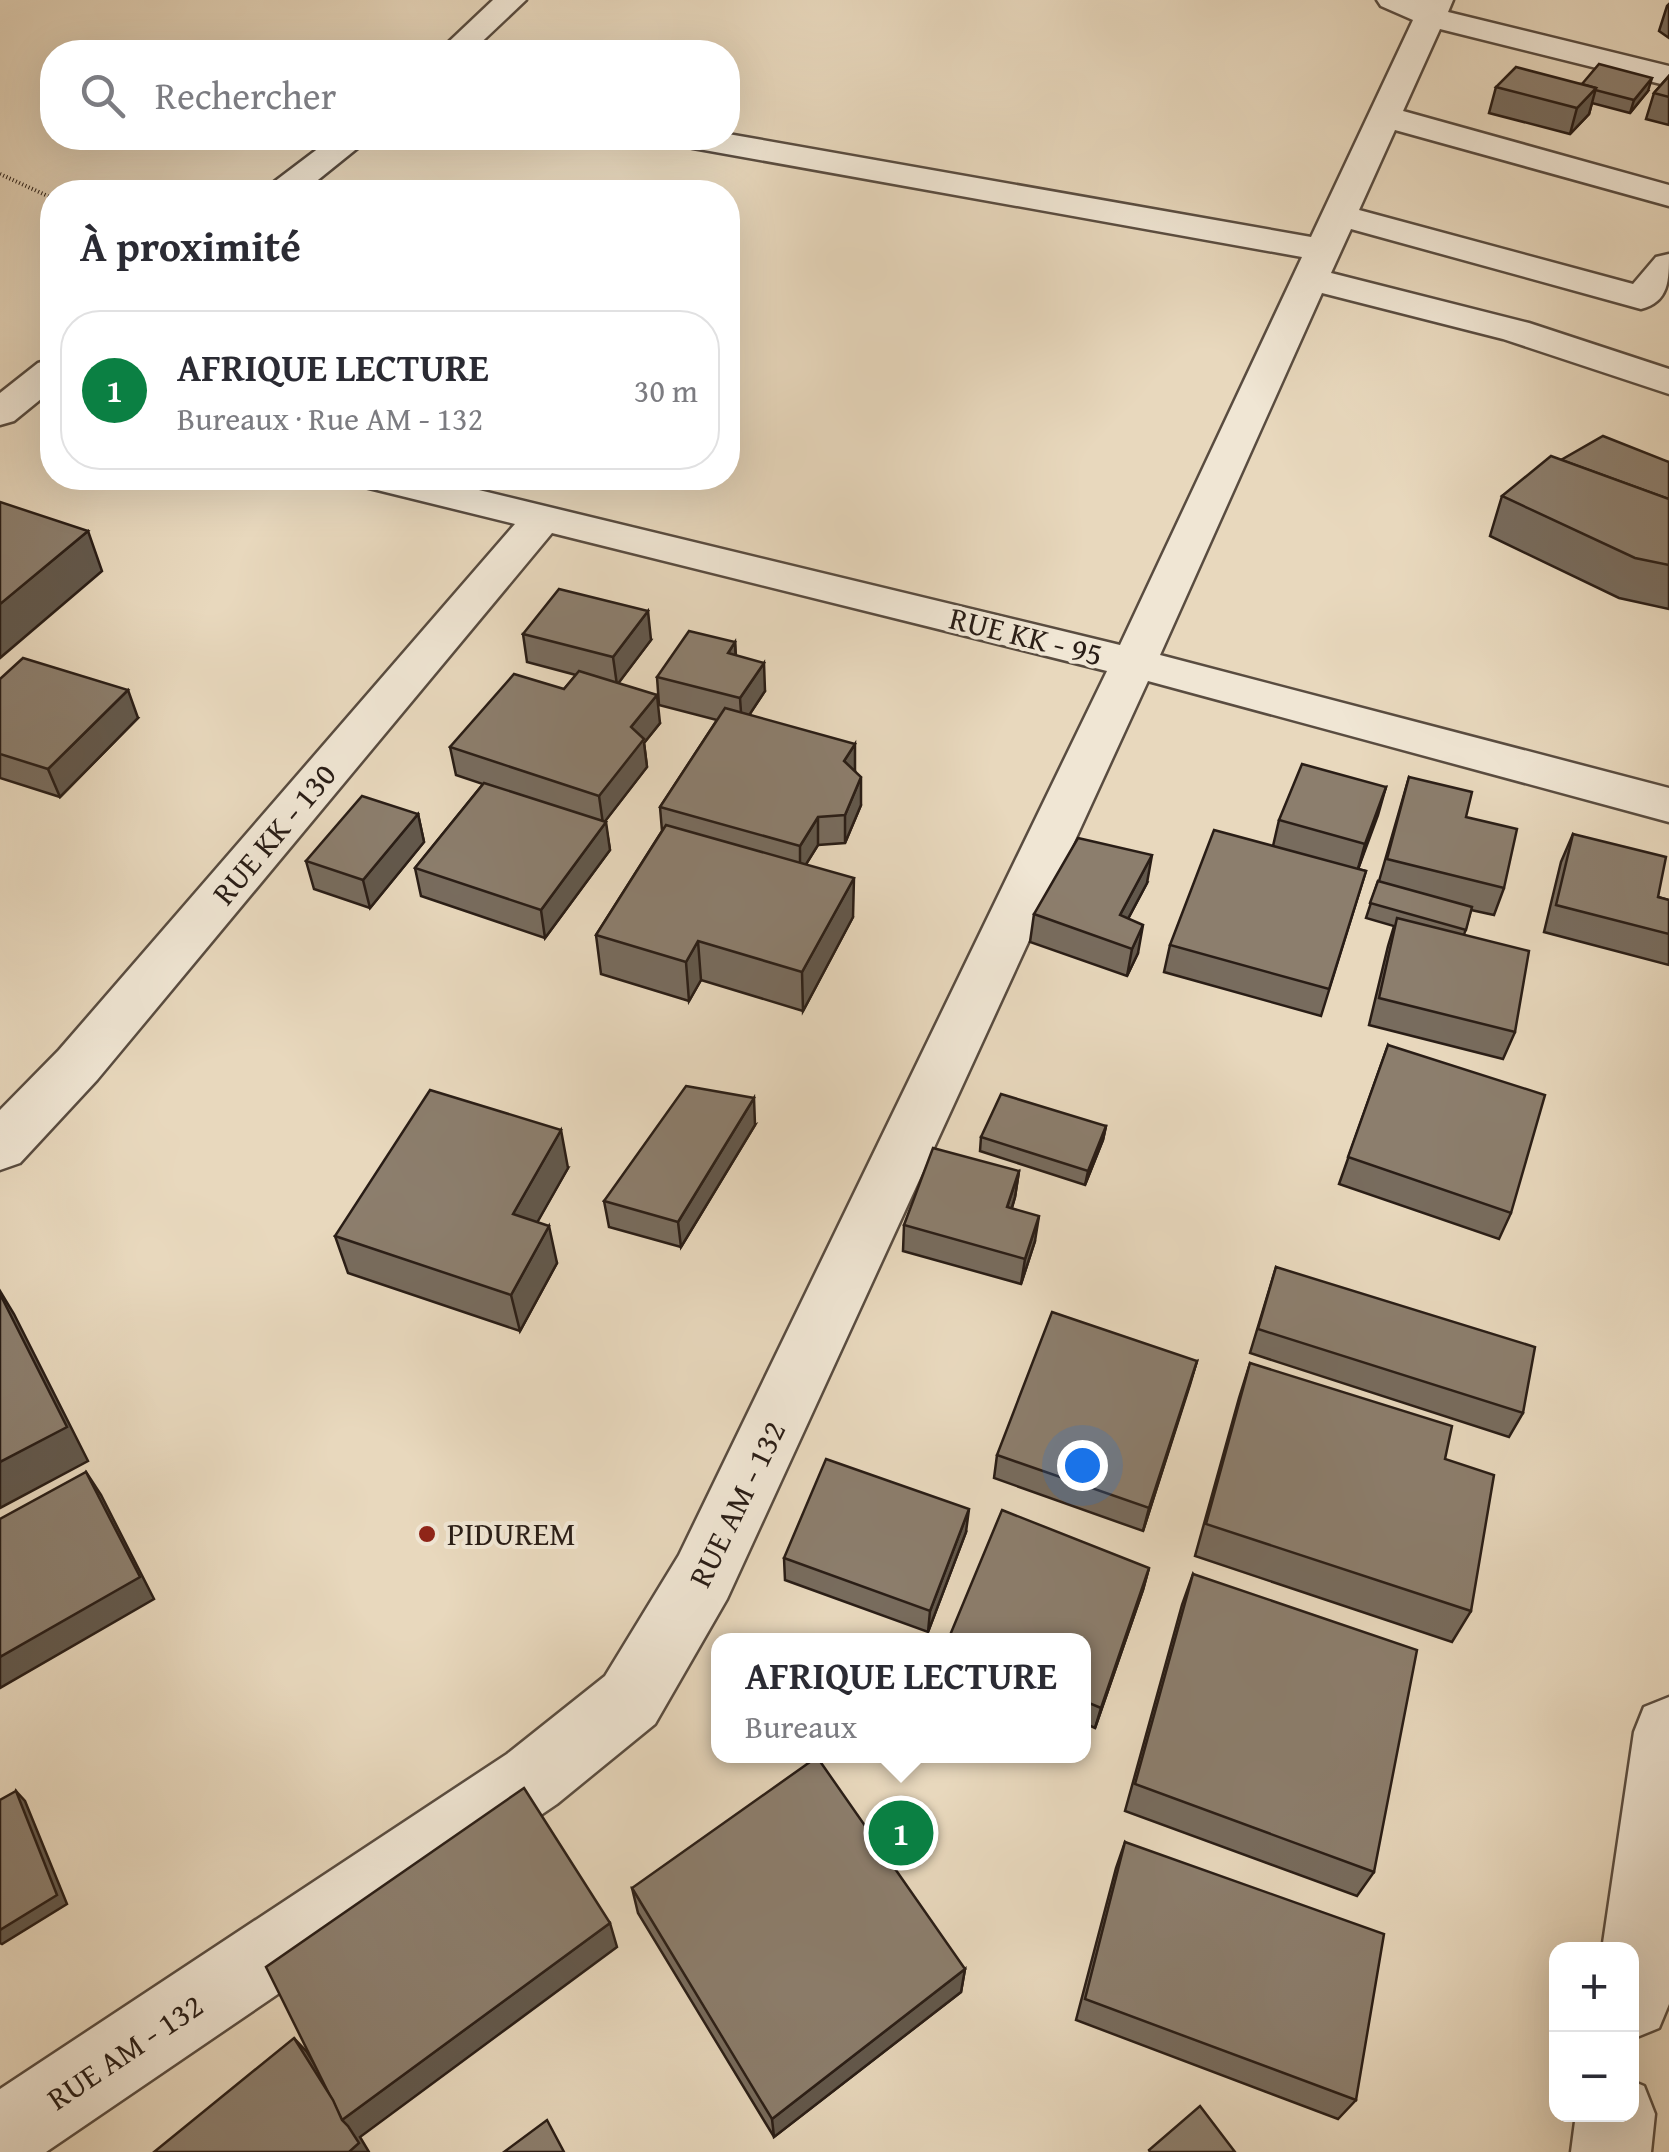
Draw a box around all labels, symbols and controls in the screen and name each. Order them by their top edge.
search box [40,40,740,150]
text: Rechercher [155,67,336,123]
icon: search [75,68,130,123]
text: À proximité [80,215,301,276]
text: AFRIQUE LECTURE [177,339,489,395]
text: 1 [106,367,123,414]
text: 30 m [634,367,698,414]
text: Bureaux · Rue AM - 132 [177,395,483,442]
street label: RUE KK - 95 [945,594,1108,677]
street label: RUE KK - 130 [200,753,347,915]
street label: RUE AM - 132 [676,1413,797,1595]
your location [1057,1440,1108,1491]
place label: PIDUREM [447,1510,575,1557]
marker: PIDUREM [416,1523,438,1545]
popup [711,1633,1091,1763]
text: AFRIQUE LECTURE [745,1647,1057,1703]
text: Bureaux [745,1703,857,1750]
pin: 1 [868,1796,934,1870]
map controls [1549,1942,1639,2122]
button: + [1549,1942,1639,2032]
street label: RUE AM - 132 [37,1982,212,2121]
button: − [1549,2032,1639,2122]

